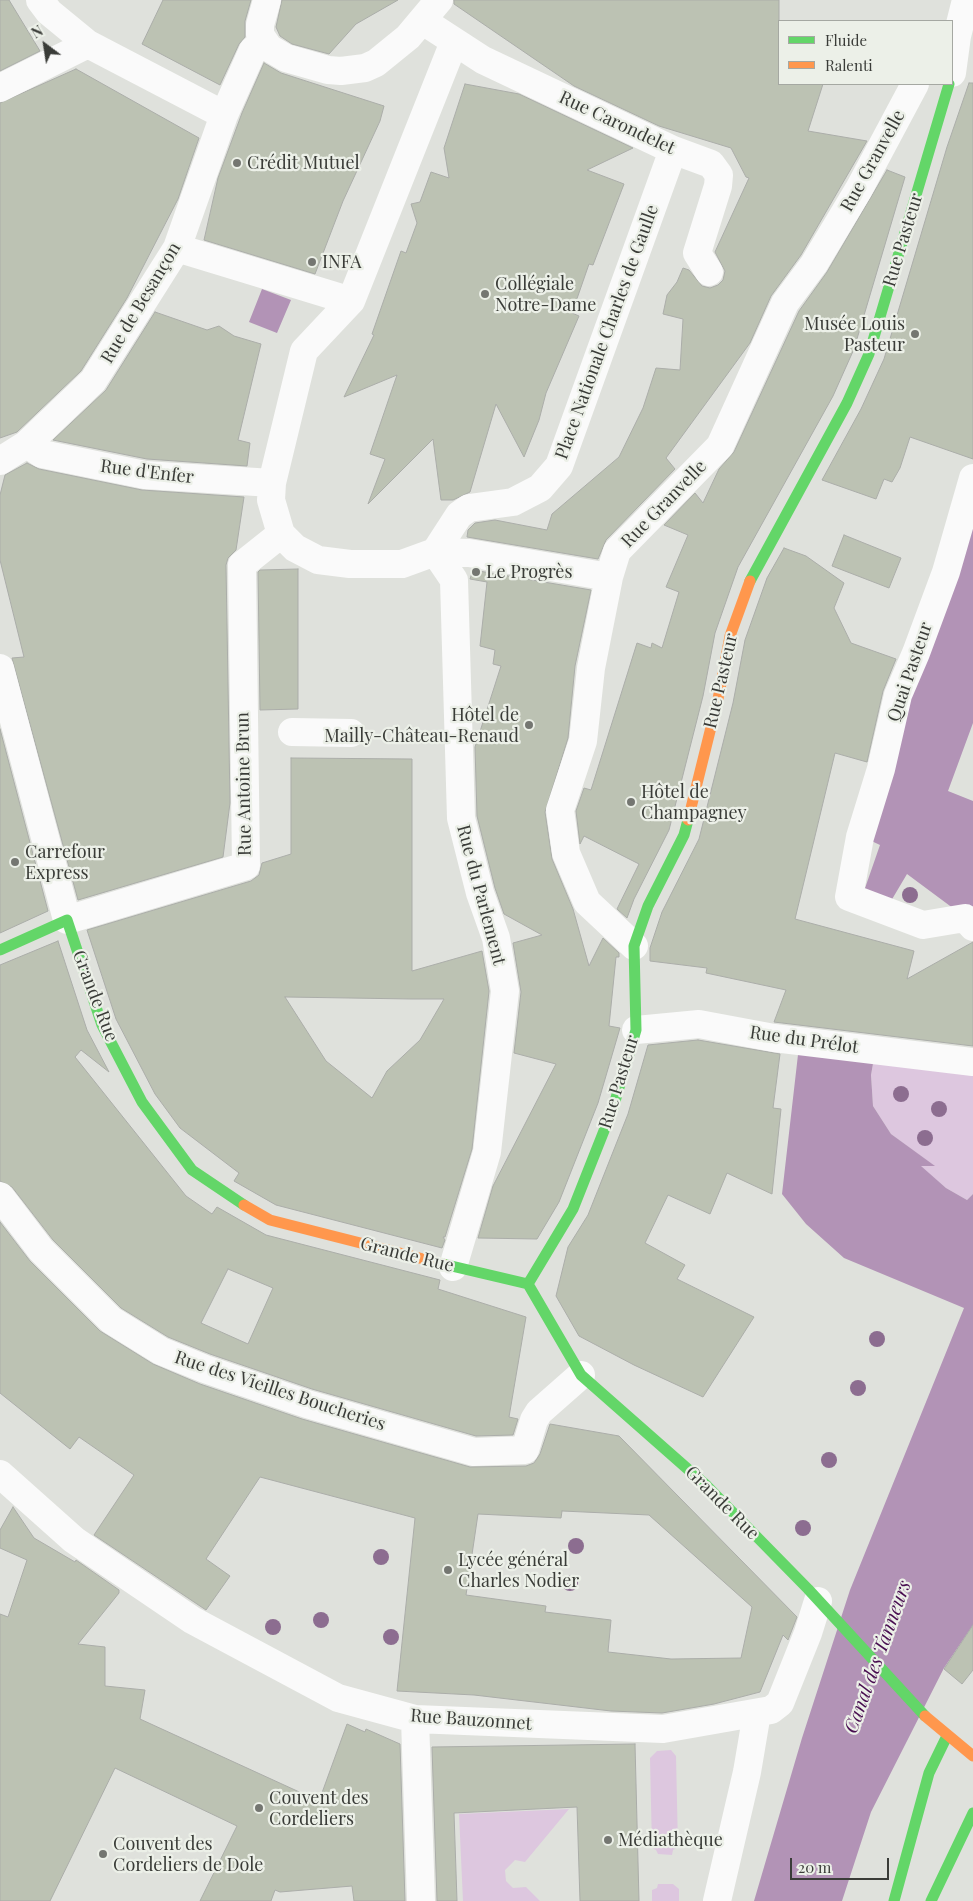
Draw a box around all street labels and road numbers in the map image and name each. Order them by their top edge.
street label: Rue Carondelet [556,87,678,159]
street label: Rue Granvelle [836,106,910,216]
street label: Rue Pasteur [878,190,928,290]
street label: Place Nationale Charles de Gaulle [551,202,663,462]
street label: Rue de Besançon [96,239,186,367]
street label: Rue d'Enfer [99,456,195,488]
street label: Rue Granvelle [617,456,711,552]
street label: Quai Pasteur [883,619,937,725]
street label: Rue Pasteur [700,631,742,731]
street label: Rue Antoine Brun [232,712,256,856]
street label: Rue du Parlement [452,822,510,968]
street label: Grande Rue [68,947,122,1045]
street label: Rue du Prélot [748,1022,860,1058]
street label: Rue Pasteur [594,1032,644,1132]
street label: Grande Rue [358,1233,456,1277]
street label: Rue des Vieilles Boucheries [172,1347,388,1435]
street label: Grande Rue [681,1462,763,1544]
street label: Rue Bauzonnet [410,1705,532,1735]

